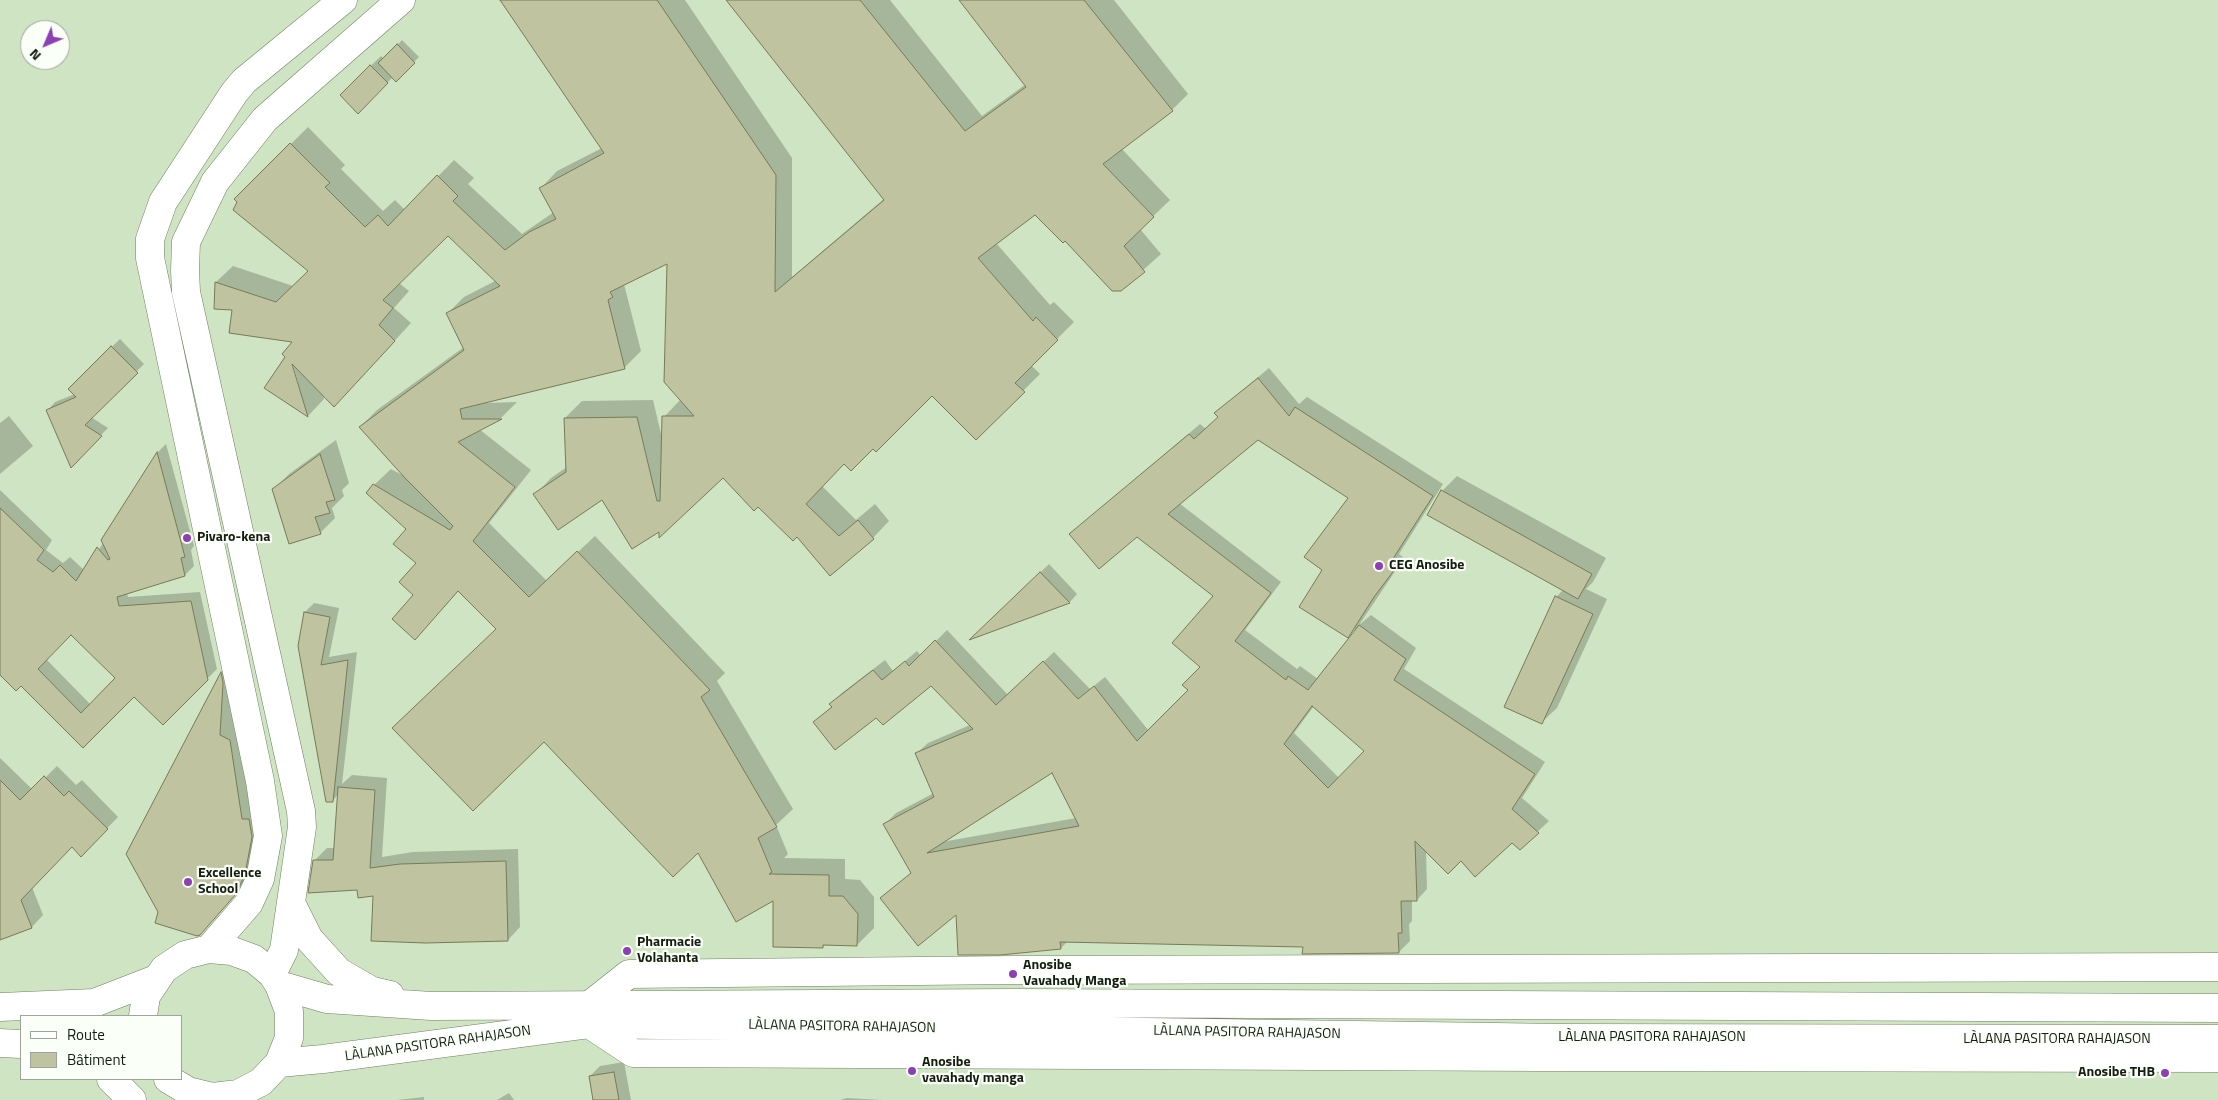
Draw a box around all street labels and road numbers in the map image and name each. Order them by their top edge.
street label: LÀLANA PASITORA RAHAJASON [748,1017,936,1037]
street label: LÀLANA PASITORA RAHAJASON [344,1023,532,1065]
street label: LÀLANA PASITORA RAHAJASON [1153,1023,1341,1043]
street label: LÀLANA PASITORA RAHAJASON [1558,1030,1746,1046]
street label: LÀLANA PASITORA RAHAJASON [1963,1032,2151,1048]

